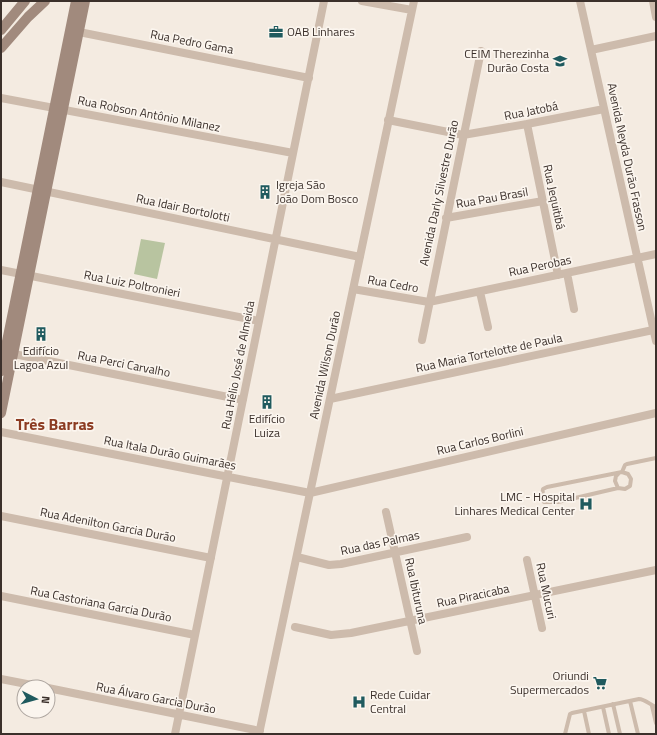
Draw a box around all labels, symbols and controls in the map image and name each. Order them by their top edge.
place label: OAB Linhares [287,22,355,41]
street label: Rua Pedro Gama [149,24,235,59]
office icon: OAB Linhares [268,24,284,40]
place label: CEIM Therezinha Durão Costa [464,44,549,77]
school or university icon: CEIM Therezinha Durão Costa [552,53,568,69]
street label: Avenida Neyda Durão Frasson [603,81,652,233]
street label: Rua Robson Antônio Milanez [76,90,222,137]
street label: Rua Jatobá [502,96,560,125]
street label: Avenida Darly Silvestre Durão [414,118,463,268]
street label: Rua Jequitibá [538,162,571,231]
place label: Igreja São João Dom Bosco [276,175,358,208]
street label: Rua Pau Brasil [454,182,530,213]
building icon: Igreja São João Dom Bosco [257,184,273,200]
street label: Rua Idair Bortolotti [134,188,232,227]
street label: Rua Perobas [507,250,573,281]
street label: Rua Luiz Poltronieri [82,265,182,302]
street label: Rua Cedro [366,270,420,297]
street label: Rua Hélio José de Almeida [216,299,259,431]
street label: Avenida Wilson Durão [304,309,345,421]
building icon: Edifício Lagoa Azul [33,326,49,342]
street label: Rua Maria Tortelotte de Paula [414,328,564,377]
place label: Edifício Lagoa Azul [14,341,68,374]
street label: Rua Perci Carvalho [76,345,172,382]
building icon: Edifício Luiza [259,394,275,410]
place label: Edifício Luiza [249,409,285,442]
district label: Três Barras [16,412,94,436]
street label: Rua Carlos Borlini [435,421,525,460]
street label: Rua Itala Durão Guimarães [102,430,238,475]
place label: LMC - Hospital Linhares Medical Center [454,487,575,520]
hospital icon: LMC - Hospital Linhares Medical Center [578,496,594,512]
street label: Rua Adenilton Garcia Durão [39,502,178,547]
street label: Rua das Palmas [339,525,422,560]
street label: Rua Ibituruna [400,556,433,626]
street label: Rua Mucuri [531,561,562,621]
street label: Rua Piracicaba [435,579,511,612]
street label: Rua Castoriana Garcia Durão [29,580,173,627]
place label: Oriundi Supermercados [510,666,589,699]
supermarket icon: Oriundi Supermercados [592,675,608,691]
street label: Rua Álvaro Garcia Durão [95,677,218,718]
north arrow [16,679,56,719]
place label: Rede Cuidar Central [370,685,430,718]
hospital icon: Rede Cuidar Central [351,694,367,710]
text: N [38,695,54,705]

